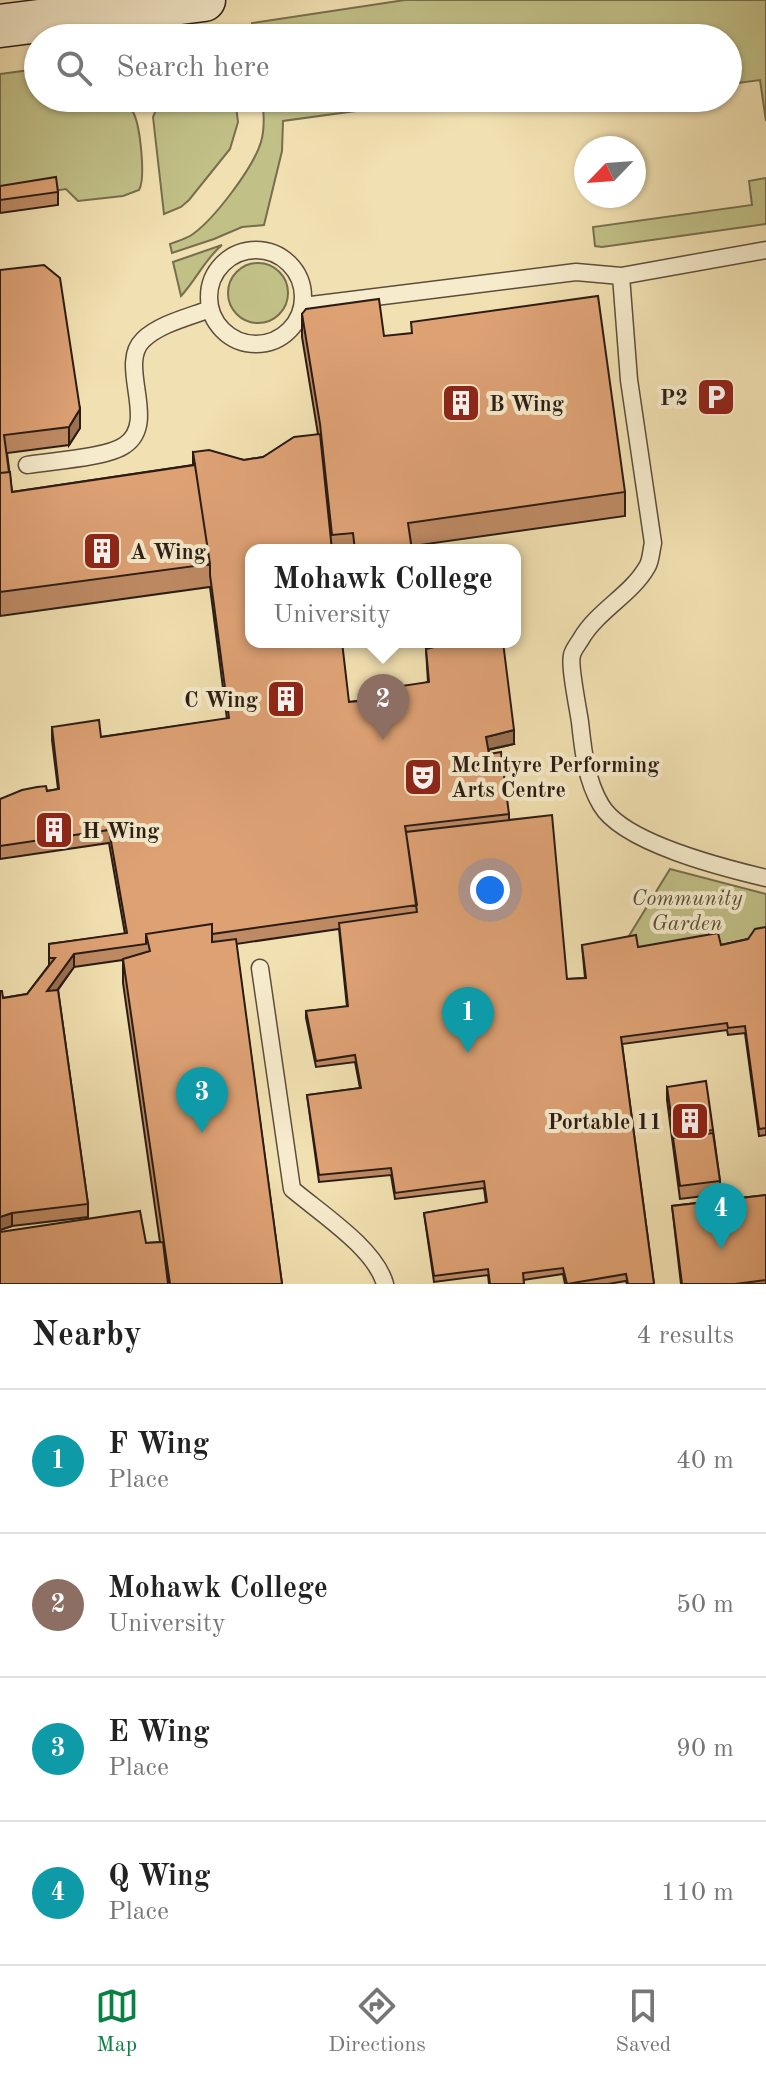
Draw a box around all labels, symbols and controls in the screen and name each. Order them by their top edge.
search box [24,24,742,112]
icon: search [52,46,96,90]
text: Search here [116,53,270,83]
north arrow [574,136,646,208]
parking icon: P2 [695,376,737,418]
building icon: B Wing [440,382,482,424]
place label: P2 [660,388,688,410]
place label: B Wing [489,394,564,416]
building icon: A Wing [81,530,123,572]
place label: A Wing [130,542,206,564]
popup [245,544,521,648]
text: Mohawk College [273,565,493,595]
text: University [273,602,391,628]
pin: 2 [357,674,409,740]
building icon: C Wing [265,678,307,720]
place label: C Wing [184,690,258,712]
place label: McIntyre Performing Arts Centre [451,755,660,802]
theatre icon: McIntyre Performing Arts Centre [402,756,444,798]
building icon: H Wing [33,809,75,851]
place label: H Wing [82,821,159,843]
your location [470,870,510,910]
park label: Community Garden [631,888,743,935]
pin: 1 [442,987,494,1053]
pin: 3 [176,1067,228,1133]
building icon: Portable 11 [669,1100,711,1142]
place label: Portable 11 [547,1112,662,1134]
pin: 4 [695,1183,747,1249]
text: Nearby [32,1319,142,1353]
text: 4 results [636,1323,734,1349]
text: F Wing [108,1430,209,1460]
text: 1 [50,1448,66,1474]
text: 40 m [676,1448,734,1474]
text: Place [108,1467,169,1493]
text: Mohawk College [108,1574,328,1604]
text: 2 [50,1592,66,1618]
text: 50 m [676,1592,734,1618]
text: University [108,1611,226,1637]
text: E Wing [108,1718,210,1748]
text: 3 [50,1736,66,1762]
text: 90 m [676,1736,734,1762]
text: Place [108,1755,169,1781]
text: Q Wing [108,1862,210,1892]
text: 4 [50,1880,66,1906]
text: 110 m [661,1880,734,1906]
text: Place [108,1899,169,1925]
tab: Map [95,1984,139,2059]
tab: Directions [328,1984,426,2059]
tab: Saved [615,1984,671,2059]

